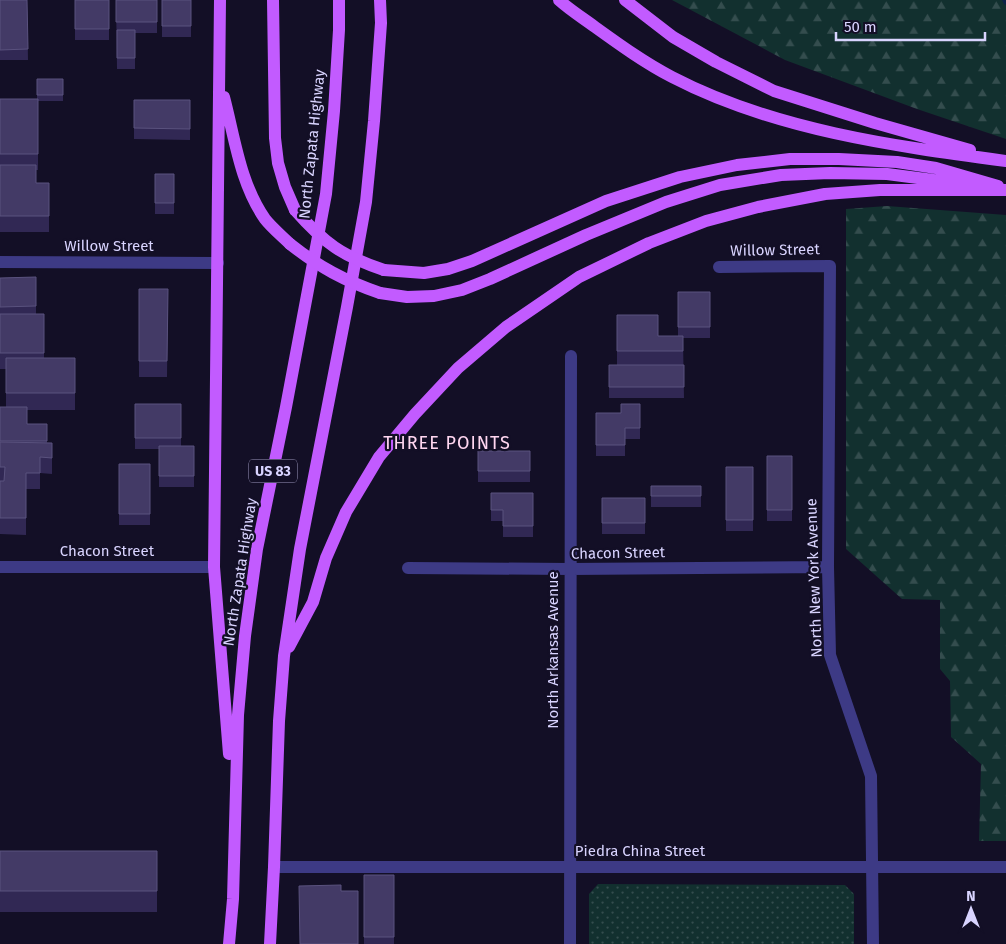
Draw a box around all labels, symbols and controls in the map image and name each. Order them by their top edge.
scale bar [836,10,985,42]
text: 50 m [844,18,877,36]
street label: North Zapata Highway [295,68,329,220]
street label: Willow Street [64,237,154,255]
street label: Willow Street [730,240,820,260]
district label: THREE POINTS [383,432,511,454]
road number: US 83 [249,460,297,482]
street label: North Zapata Highway [219,496,261,647]
street label: North New York Avenue [802,498,826,658]
street label: Chacon Street [60,542,155,560]
street label: Chacon Street [571,543,666,563]
street label: North Arkansas Avenue [544,571,562,729]
street label: Piedra China Street [575,842,706,860]
north arrow [946,884,996,934]
text: N [966,888,976,905]

